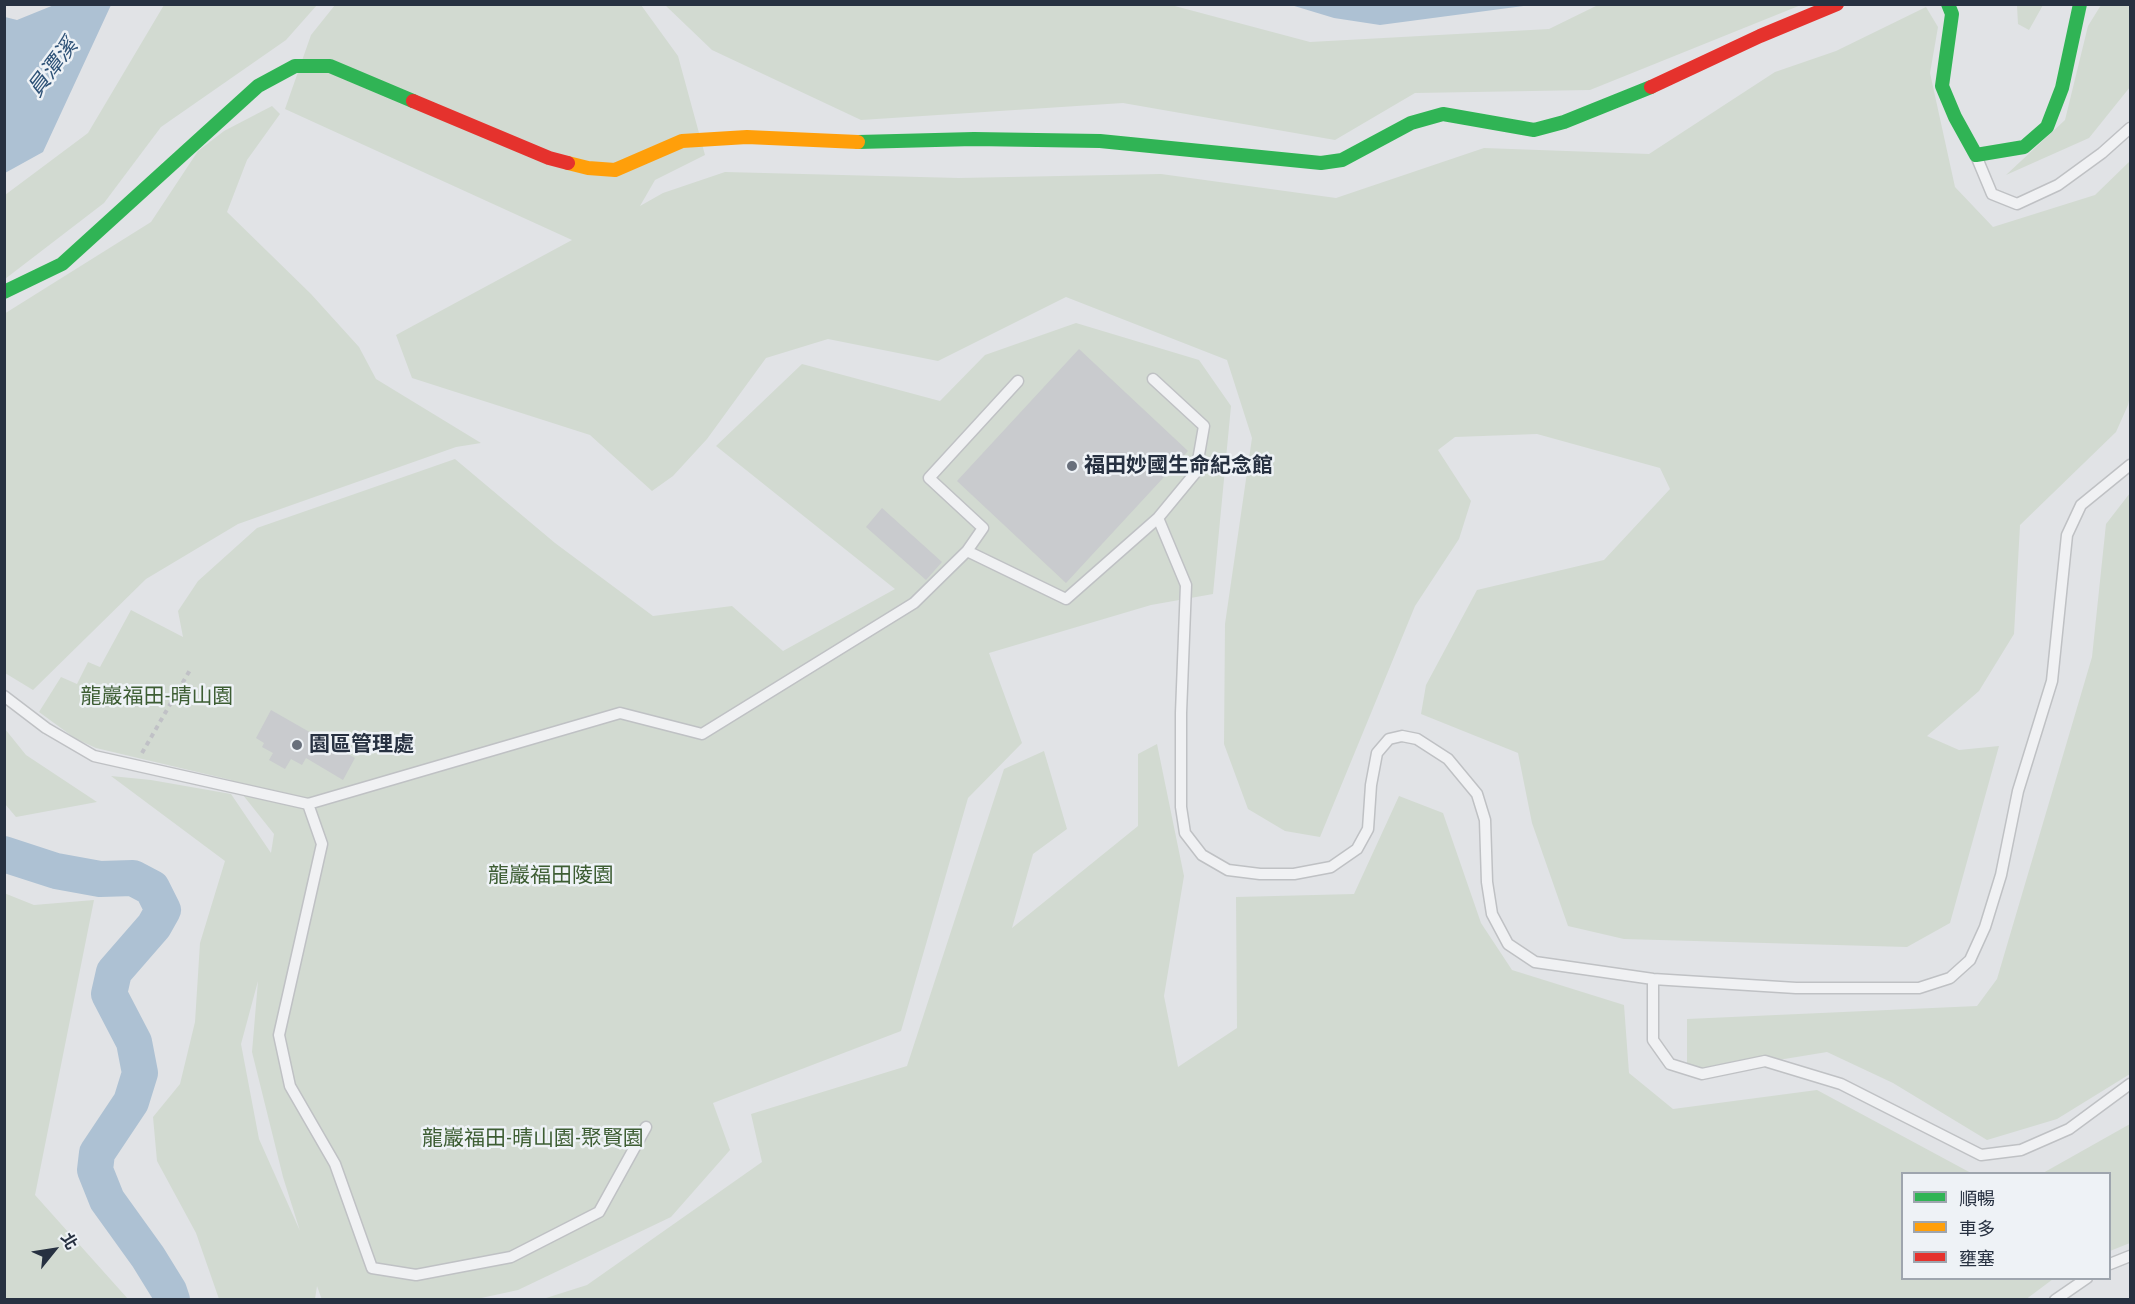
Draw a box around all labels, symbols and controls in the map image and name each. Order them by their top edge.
water label: 員潭溪 [23,34,83,102]
place label: 福田妙國生命紀念館 [1084,453,1273,479]
marker: 福田妙國生命紀念館 [1065,459,1079,473]
park label: 龍巖福田-晴山園 [80,684,234,710]
place label: 園區管理處 [309,732,414,758]
marker: 園區管理處 [290,738,304,752]
park label: 龍巖福田陵園 [488,863,614,889]
park label: 龍巖福田-晴山園-聚賢園 [422,1126,644,1152]
legend [1901,1172,2111,1280]
text: 順暢 [1959,1187,1995,1210]
text: 車多 [1959,1217,1995,1240]
north arrow [24,1220,84,1280]
text: 北 [57,1229,82,1253]
text: 壅塞 [1959,1247,1995,1270]

